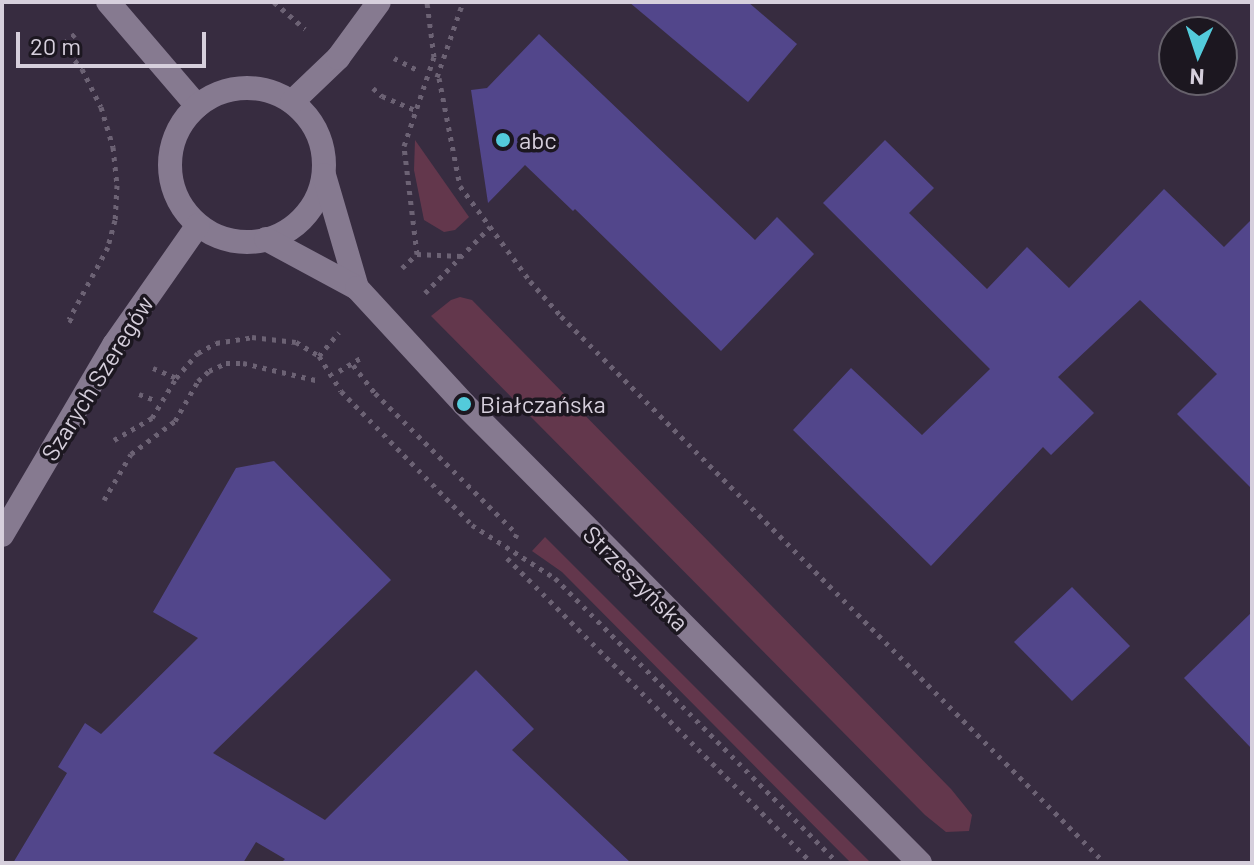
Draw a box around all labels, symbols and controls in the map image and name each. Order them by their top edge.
scale bar [20,16,210,66]
north arrow [1158,16,1238,96]
text: 20 m [30,31,81,60]
text: N [1189,65,1205,91]
place label: abc [519,126,557,154]
marker: abc [494,131,512,149]
street label: Szarych Szeregów [35,290,159,466]
place label: Białczańska [480,390,606,418]
marker: Białczańska [455,395,473,413]
street label: Strzeszyńska [578,520,694,636]

